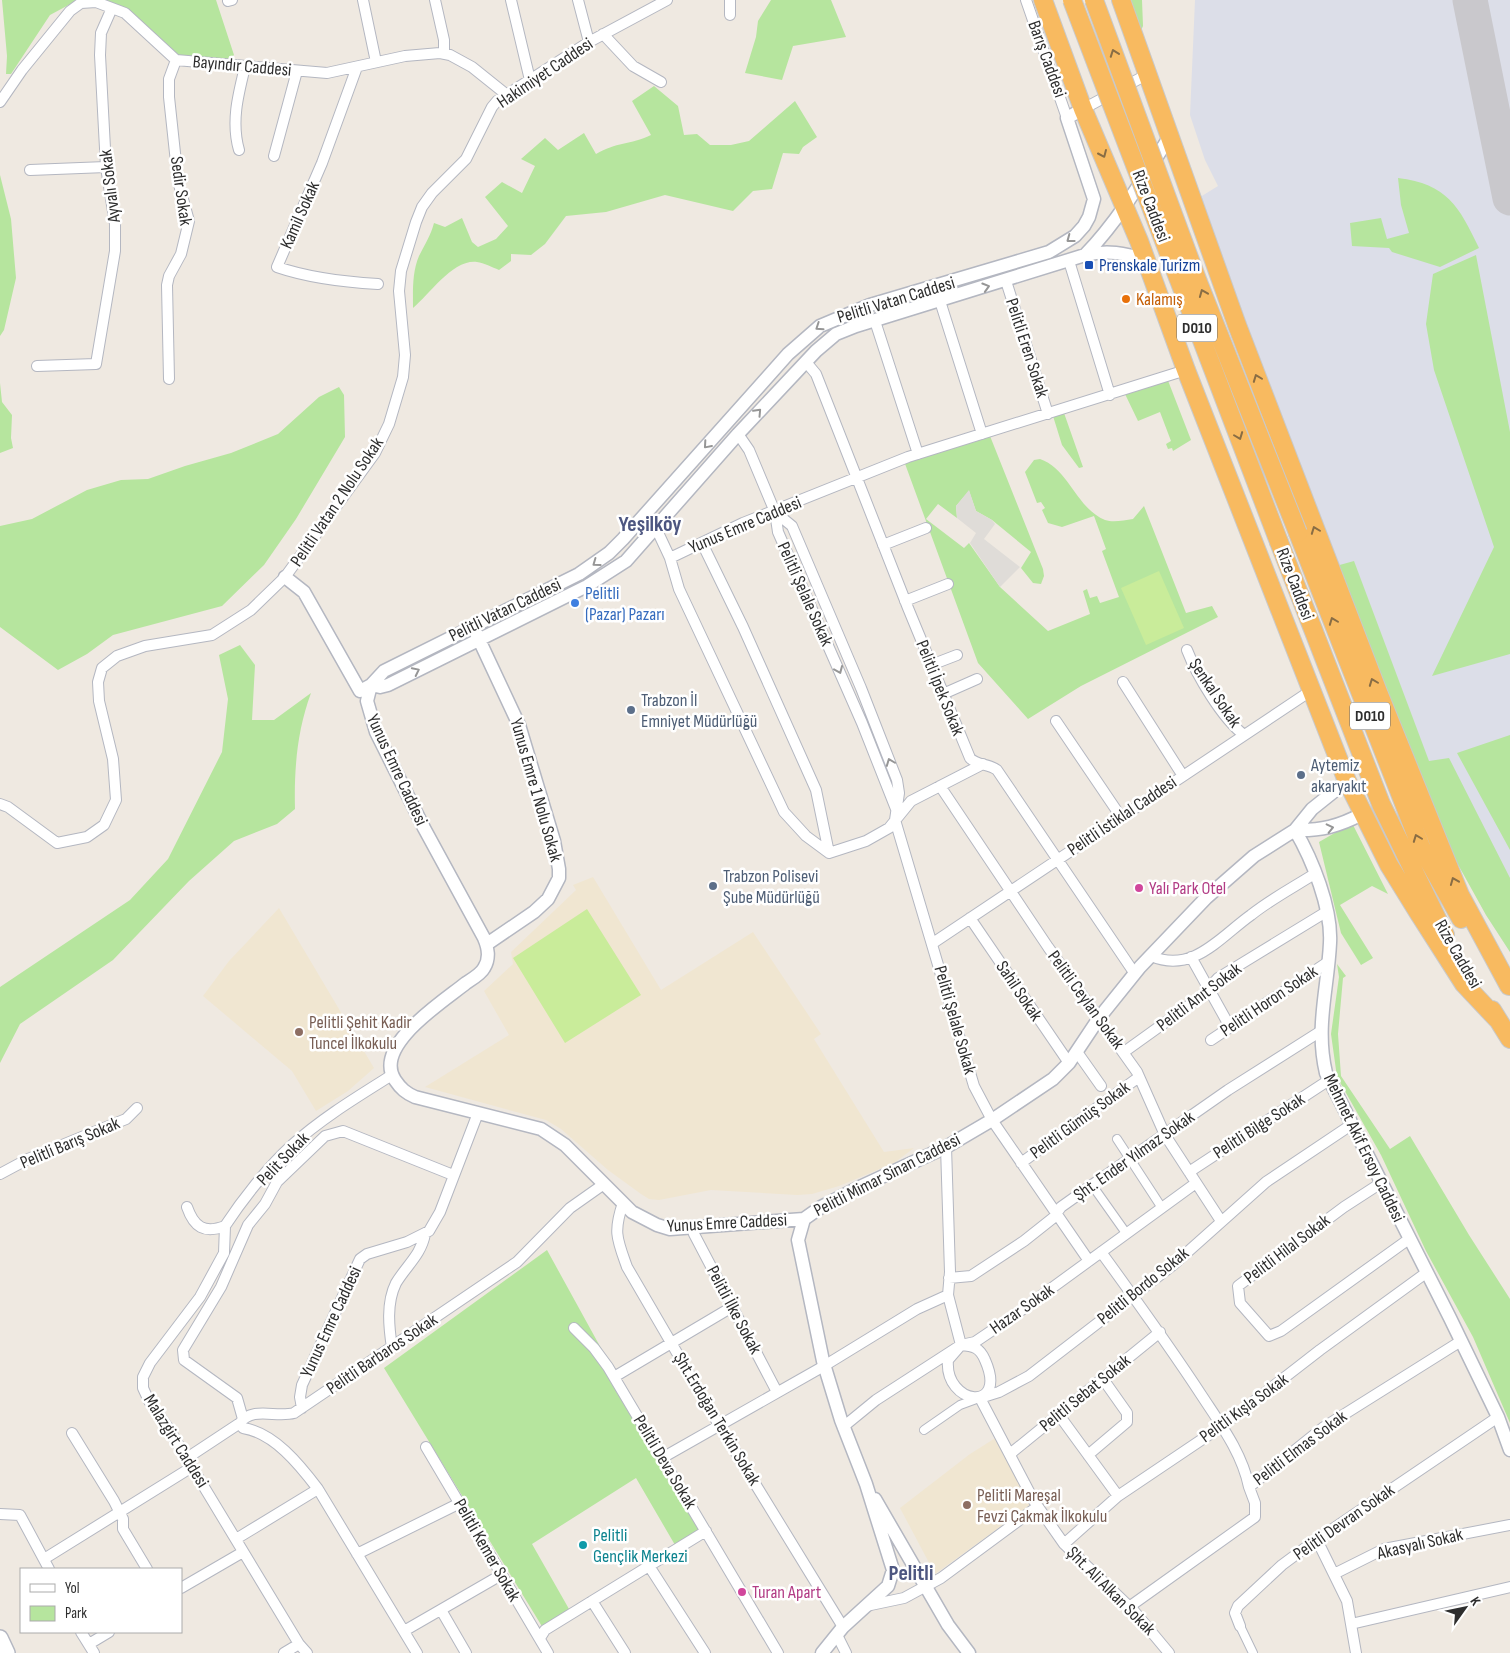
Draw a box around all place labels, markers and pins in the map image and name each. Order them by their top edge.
place label: Prenskale Turizm [1099,255,1200,276]
marker: Prenskale Turizm [1083,259,1095,271]
place label: Kalamış [1136,289,1183,310]
marker: Kalamış [1120,293,1132,305]
place label: Pelitli (Pazar) Pazarı [585,583,665,625]
marker: Pelitli (Pazar) Pazarı [569,597,581,609]
place label: Trabzon İl Emniyet Müdürlüğü [641,690,757,732]
marker: Trabzon İl Emniyet Müdürlüğü [625,704,637,716]
place label: Aytemiz akaryakıt [1310,755,1367,797]
marker: Aytemiz akaryakıt [1295,769,1307,781]
place label: Trabzon Polisevi Şube Müdürlüğü [723,866,820,908]
place label: Yalı Park Otel [1149,878,1226,899]
marker: Trabzon Polisevi Şube Müdürlüğü [707,880,719,892]
marker: Yalı Park Otel [1133,882,1145,894]
place label: Pelitli Şehit Kadir Tuncel İlkokulu [309,1012,412,1054]
marker: Pelitli Şehit Kadir Tuncel İlkokulu [293,1026,305,1038]
place label: Pelitli Mareşal Fevzi Çakmak İlkokulu [977,1485,1107,1527]
marker: Pelitli Mareşal Fevzi Çakmak İlkokulu [961,1499,973,1511]
place label: Pelitli Gençlik Merkezi [593,1525,688,1567]
marker: Pelitli Gençlik Merkezi [577,1539,589,1551]
place label: Turan Apart [752,1582,822,1603]
marker: Turan Apart [736,1586,748,1598]

